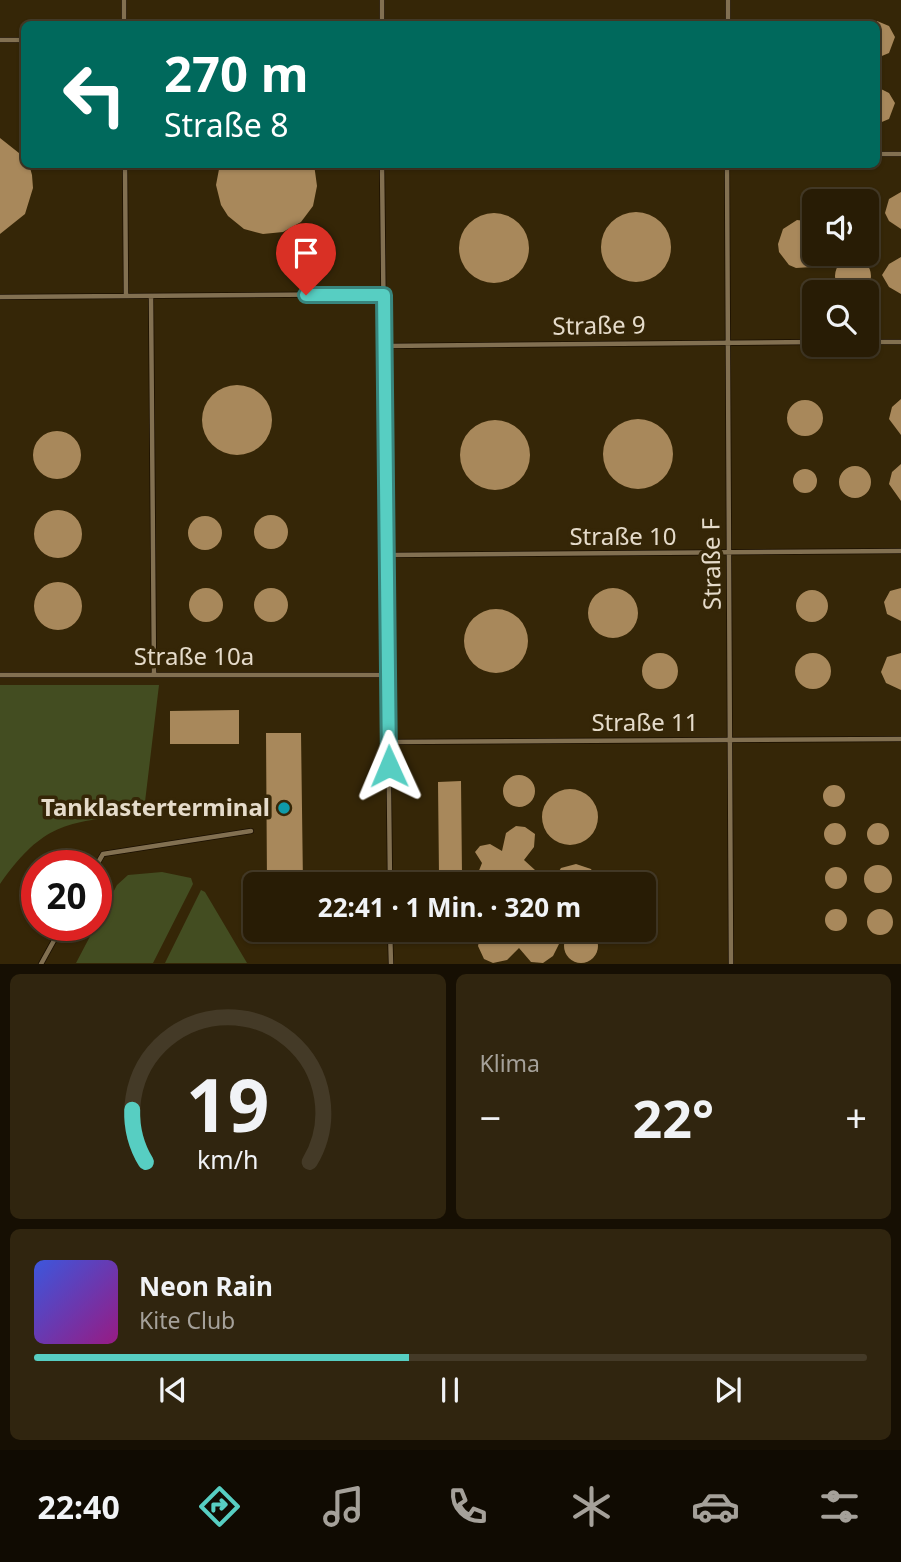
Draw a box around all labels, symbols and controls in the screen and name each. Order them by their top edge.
text: 270 m [164,40,309,106]
icon: left [49,49,140,140]
text: Straße 8 [164,103,289,146]
map controls [802,189,879,357]
button: sound [802,189,879,266]
pin [276,223,336,295]
icon: arrive [287,234,325,272]
button: search [802,280,879,357]
street label: Straße 9 [552,307,646,342]
street label: Straße F [693,518,728,610]
street label: Straße 10 [569,519,677,552]
street label: Straße 10a [134,639,254,672]
street label: Straße 11 [591,705,699,738]
position arrow [352,729,426,803]
place label: Tanklasterterminal [41,790,270,823]
marker: Tanklasterterminal [276,800,292,816]
speed limit sign: 20 [21,850,112,941]
text: 22:41 · 1 Min. · 320 m [318,889,581,925]
text: Klima [480,1047,540,1079]
text: 19 [186,1055,269,1154]
text: 22° [632,1082,714,1153]
text: − [480,1091,501,1143]
text: + [845,1091,867,1143]
text: km/h [197,1142,259,1176]
text: Neon Rain [139,1268,273,1304]
text: Kite Club [139,1304,235,1336]
icon: previous [154,1371,192,1409]
icon: pause [431,1371,469,1409]
icon: next [709,1371,747,1409]
icon: directions [195,1482,244,1531]
icon: music [319,1482,368,1531]
icon: phone [443,1482,492,1531]
icon: climate [567,1482,616,1531]
icon: car [691,1482,740,1531]
icon: filters [815,1482,864,1531]
text: 22:40 [37,1485,120,1528]

